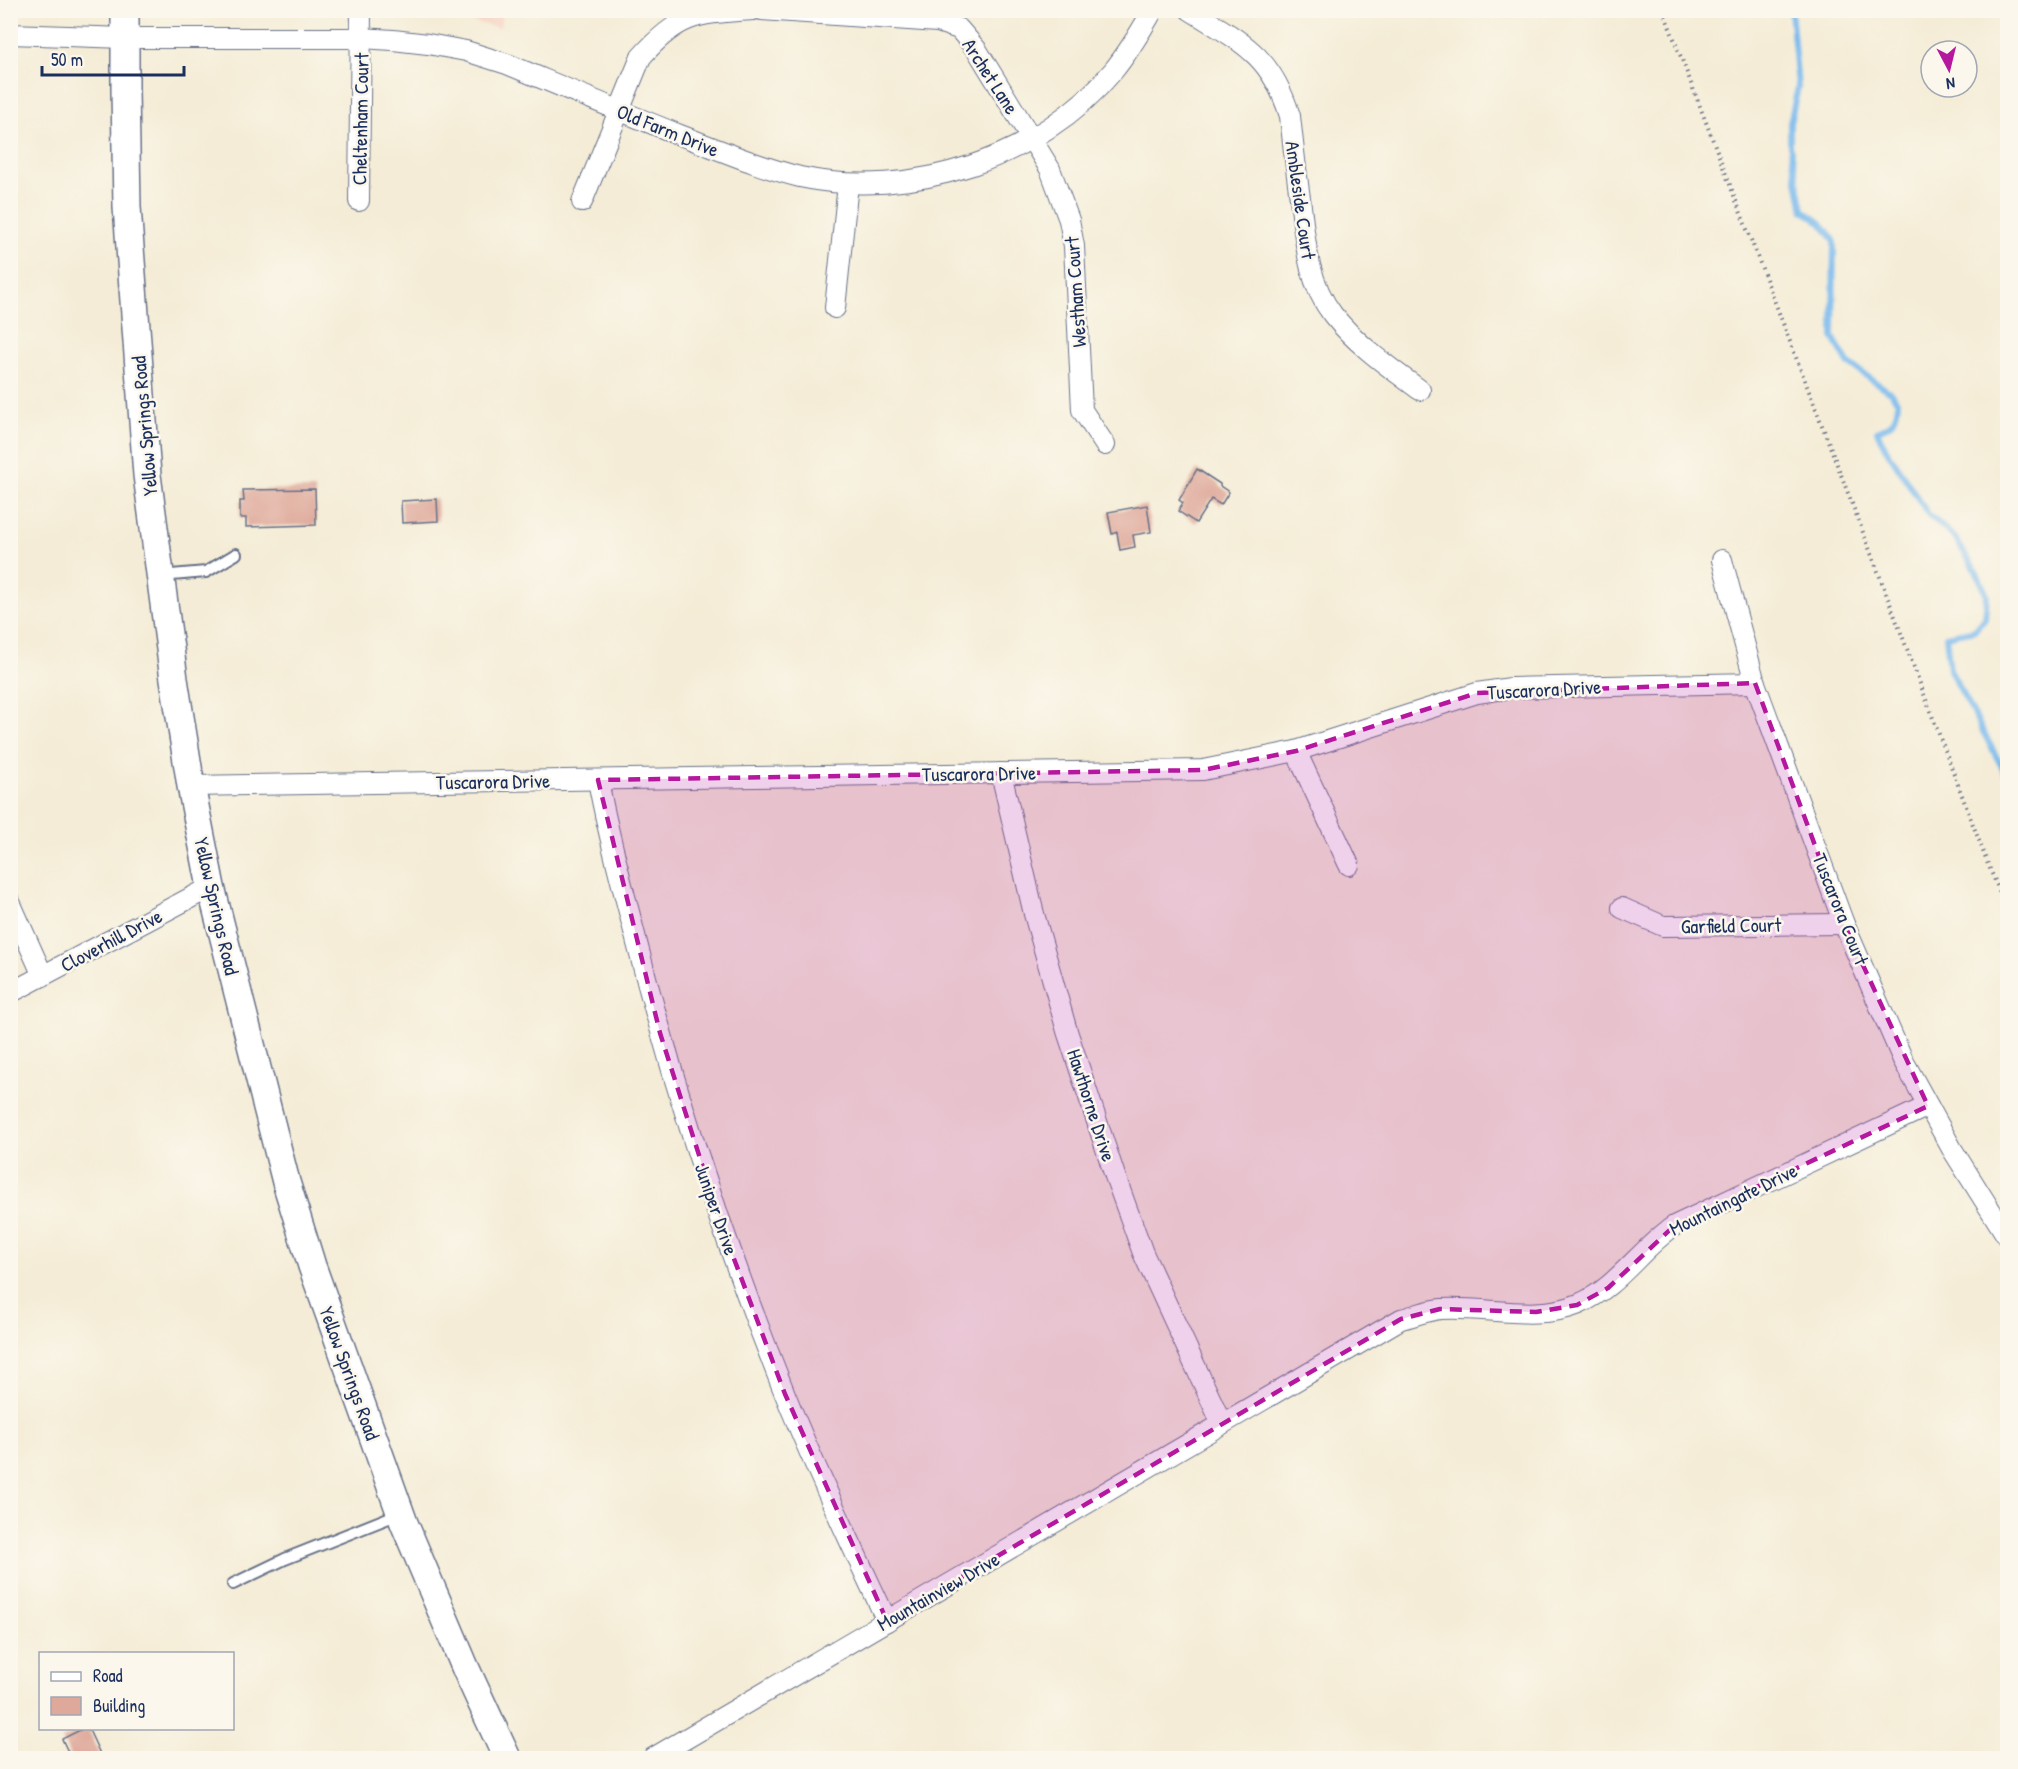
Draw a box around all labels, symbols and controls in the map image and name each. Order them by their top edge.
street label: Archet Lane [956,33,1026,119]
scale bar [42,39,184,77]
north arrow [1919,39,1979,99]
text: 50 m [51,47,83,72]
street label: Cheltenham Court [345,51,375,186]
text: N [1945,72,1956,95]
street label: Old Farm Drive [613,97,723,163]
street label: Ambleside Court [1279,139,1323,262]
street label: Westham Court [1058,235,1092,348]
street label: Yellow Springs Road [124,355,164,497]
street label: Tuscarora Drive [1486,673,1602,705]
street label: Tuscarora Drive [922,759,1036,787]
street label: Tuscarora Drive [436,767,550,795]
street label: Yellow Springs Road [188,835,246,978]
street label: Tuscarora Court [1806,849,1876,970]
street label: Cloverhill Drive [55,902,167,978]
street label: Garfield Court [1681,911,1783,939]
street label: Hawthorne Drive [1061,1045,1123,1165]
street label: Mountaingate Drive [1665,1156,1801,1242]
street label: Juniper Drive [689,1160,745,1259]
street label: Yellow Springs Road [313,1302,387,1444]
street label: Mountainview Drive [872,1545,1004,1637]
legend [39,1652,234,1730]
text: Road [93,1663,123,1688]
text: Building [93,1693,145,1718]

